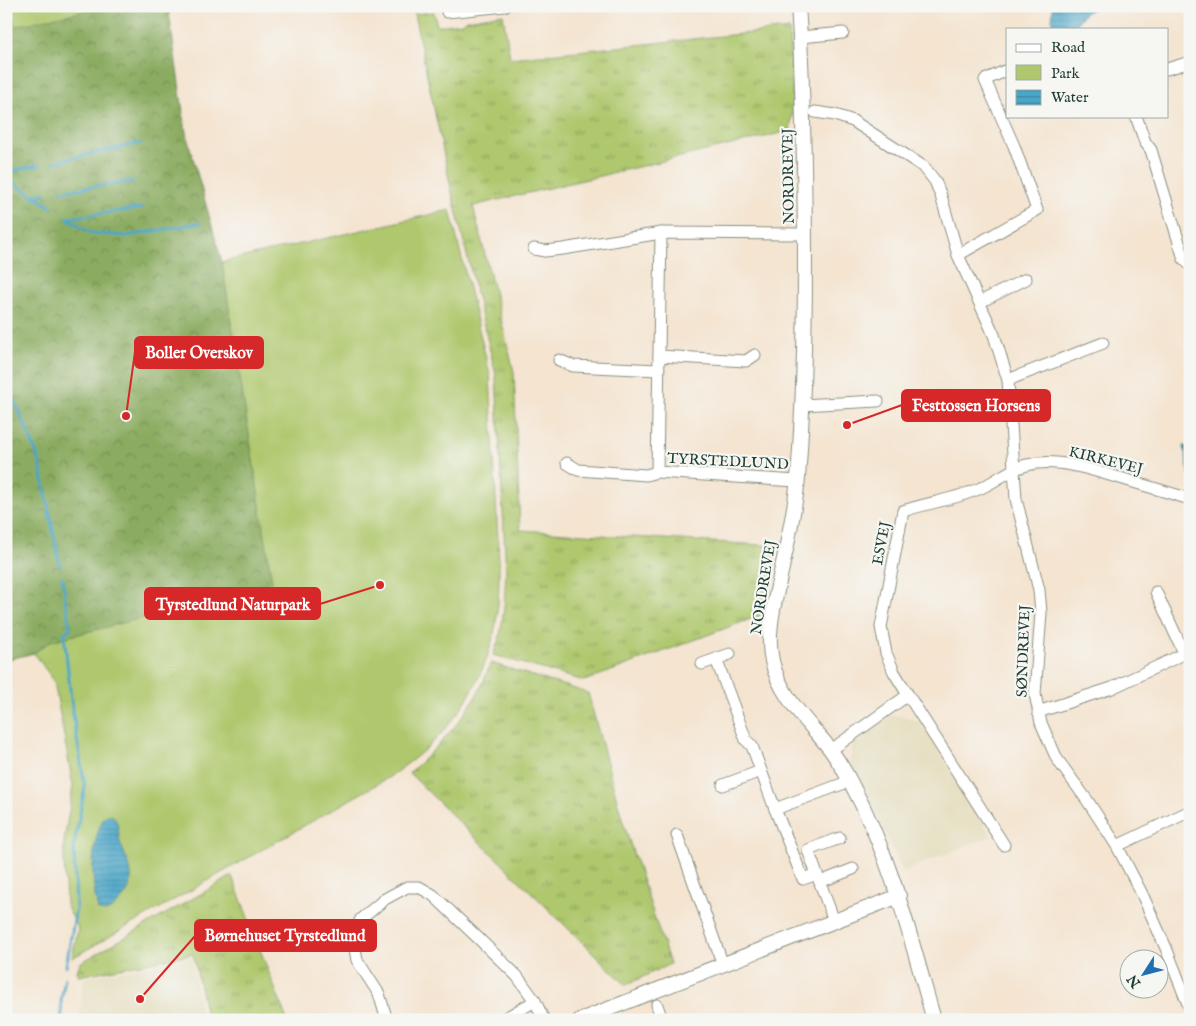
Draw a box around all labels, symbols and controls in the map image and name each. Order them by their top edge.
legend [1006,28,1168,118]
text: Road [1051,38,1086,57]
text: Park [1051,64,1081,83]
text: Water [1051,88,1089,107]
street label: NORDREVEJ [778,128,799,224]
callout: Boller Overskov [135,337,263,368]
text: Boller Overskov [145,344,254,364]
callout: Festtossen Horsens [902,390,1050,421]
text: Festtossen Horsens [912,397,1040,417]
street label: KIRKEVEJ [1067,442,1145,479]
street label: TYRSTEDLUND [667,449,789,474]
street label: ESVEJ [868,520,895,567]
street label: NORDREVEJ [747,538,780,636]
callout: Tyrstedlund Naturpark [145,588,320,619]
text: Tyrstedlund Naturpark [155,596,311,616]
street label: SØNDREVEJ [1012,604,1035,698]
callout: Børnehuset Tyrstedlund [195,920,376,951]
text: Børnehuset Tyrstedlund [205,927,366,947]
north arrow [1118,948,1168,998]
text: N [1123,971,1146,992]

